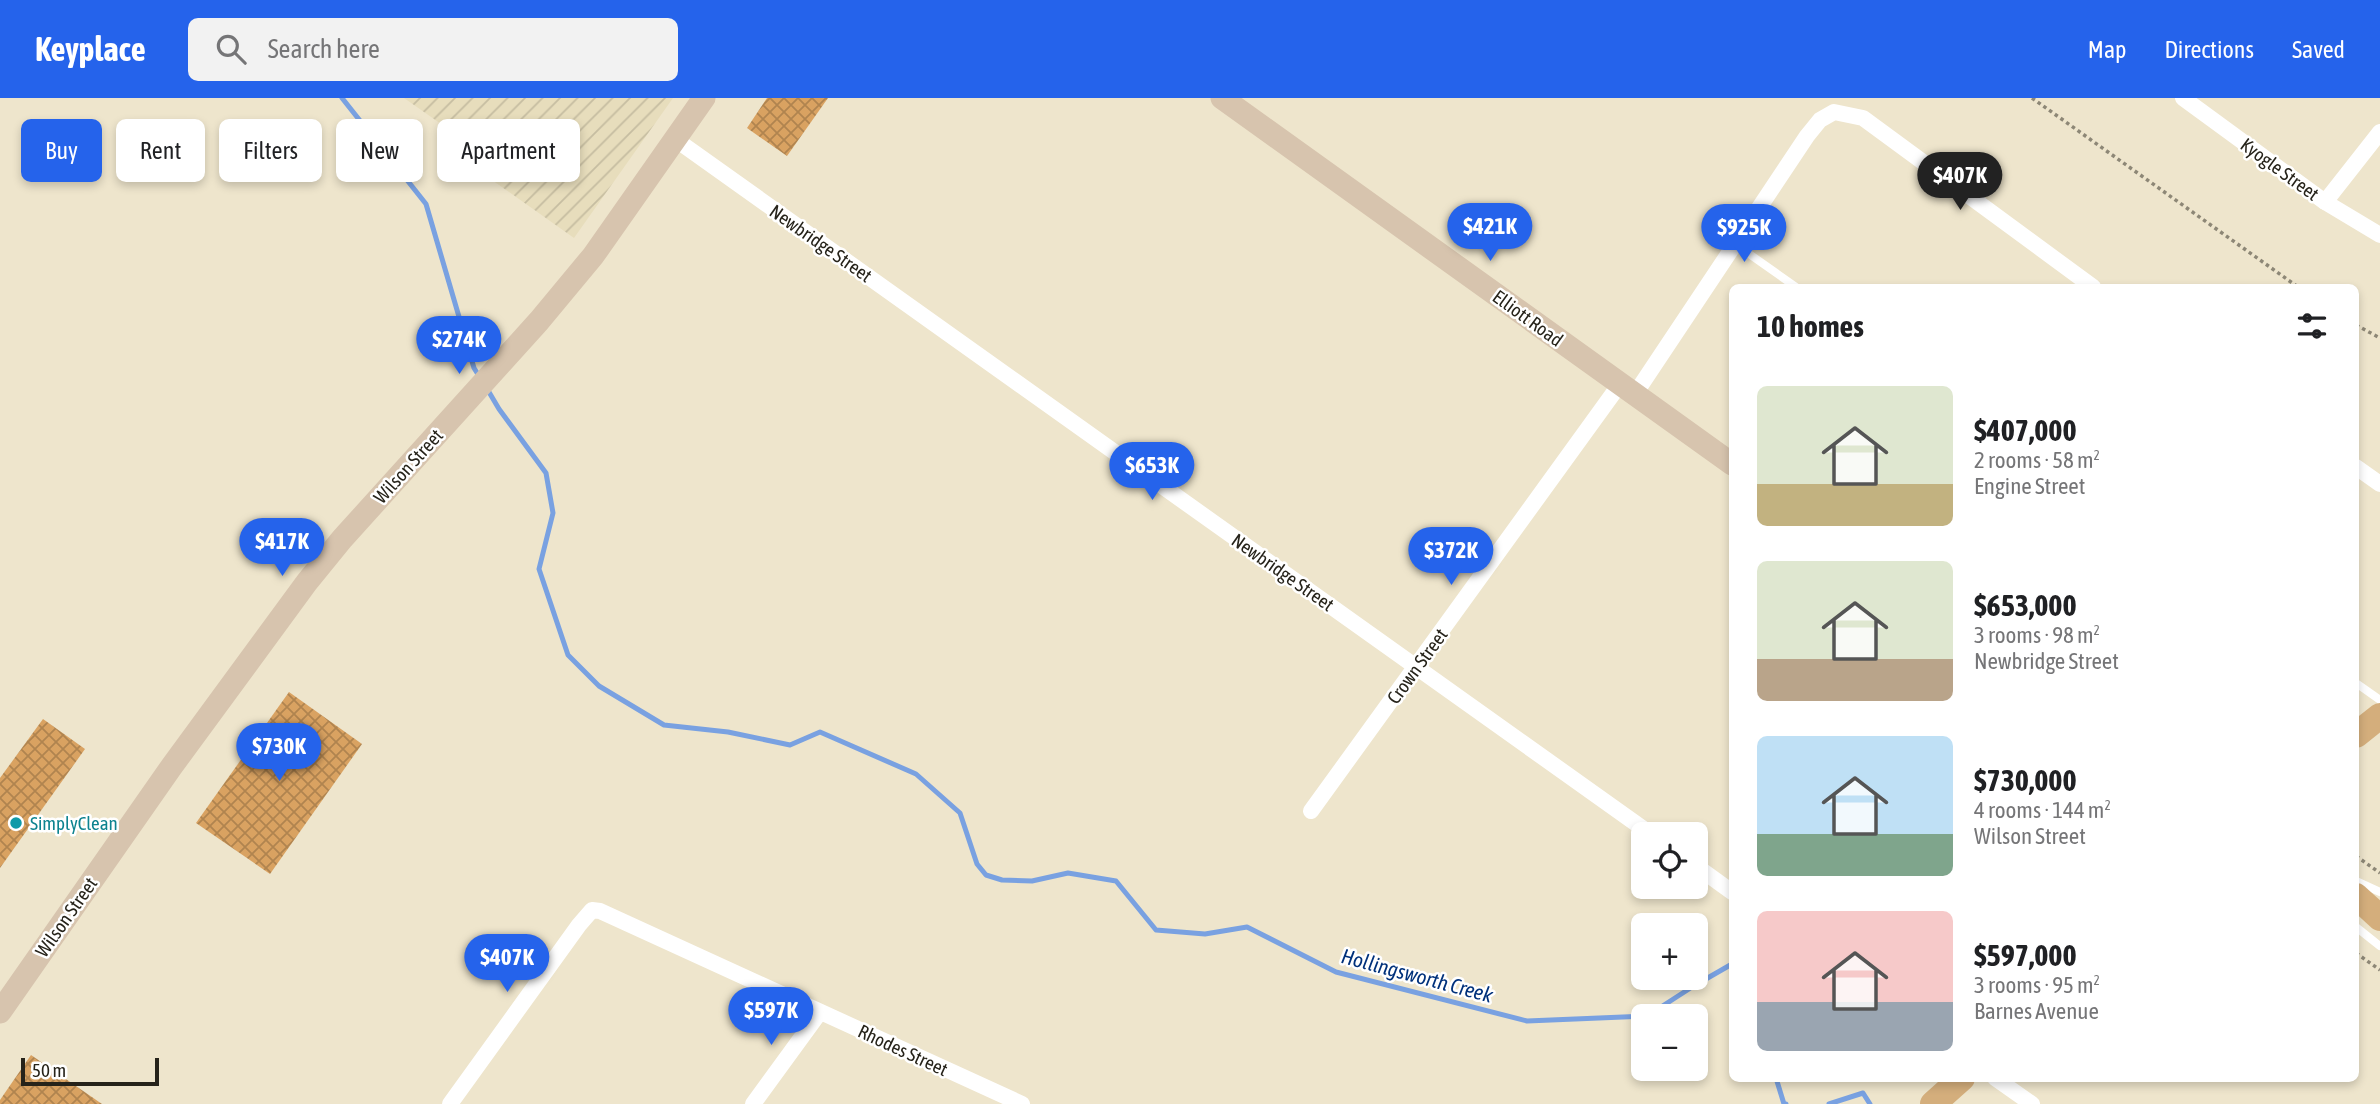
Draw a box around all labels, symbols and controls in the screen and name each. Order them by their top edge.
search box [188,18,678,81]
text: Keyplace [35,30,146,68]
icon: search [212,30,250,68]
text: Search here [268,34,380,64]
text: Map [2088,36,2126,63]
text: Directions [2164,36,2254,63]
text: Saved [2292,36,2345,63]
chip: Buy [21,119,102,182]
chip: Rent [116,119,205,182]
chip: Filters [219,119,322,182]
chip: New [336,119,423,182]
chip: Apartment [437,119,580,182]
street label: Kyogle Street [2237,133,2323,205]
pin: $407K [1911,152,2009,212]
text: $407K [1933,162,1987,188]
street label: Newbridge Street [766,200,876,286]
pin: $421K [1441,204,1539,263]
pin: $925K [1695,204,1793,264]
text: $421K [1463,213,1517,239]
text: $925K [1717,214,1771,240]
street label: Elliott Road [1489,285,1567,351]
icon: filters [2293,307,2331,345]
text: 10 homes [1757,309,1864,343]
pin: $274K [410,316,508,376]
text: $274K [432,326,486,352]
text: $407,000 [1974,413,2077,447]
icon: home [1813,414,1897,498]
street label: Wilson Street [369,424,447,508]
pin: $653K [1103,442,1201,502]
text: 2 rooms · 58 m² [1974,447,2100,473]
text: $653K [1125,452,1179,478]
text: Engine Street [1974,473,2085,499]
pin: $417K [233,518,331,578]
text: $417K [255,528,309,554]
pin: $372K [1402,528,1500,587]
street label: Newbridge Street [1228,529,1338,615]
text: $372K [1424,537,1478,563]
text: $653,000 [1974,588,2077,622]
icon: home [1813,589,1897,673]
text: 3 rooms · 98 m² [1974,622,2100,648]
street label: Crown Street [1382,624,1452,708]
text: Newbridge Street [1974,648,2119,674]
pin: $730K [230,724,328,783]
text: $730K [252,733,306,759]
text: $730,000 [1974,763,2077,797]
icon: home [1813,764,1897,848]
text: 4 rooms · 144 m² [1974,797,2111,823]
place label: SimplyClean [30,812,118,834]
marker: SimplyClean [8,815,24,831]
map controls [1631,822,1708,1081]
button: locate [1631,822,1708,899]
text: Wilson Street [1974,823,2086,849]
street label: Wilson Street [31,873,101,961]
button: + [1631,913,1708,990]
pin: $407K [458,934,556,994]
text: $597,000 [1974,938,2077,972]
icon: home [1813,939,1897,1023]
water label: Hollingsworth Creek [1339,943,1496,1007]
text: $407K [480,944,534,970]
text: 3 rooms · 95 m² [1974,972,2100,998]
pin: $597K [722,988,820,1047]
text: $597K [744,997,798,1023]
text: Barnes Avenue [1974,998,2099,1024]
button: − [1631,1004,1708,1081]
street label: Rhodes Street [855,1020,951,1080]
scale bar [21,1055,159,1087]
text: 50 m [32,1059,66,1081]

